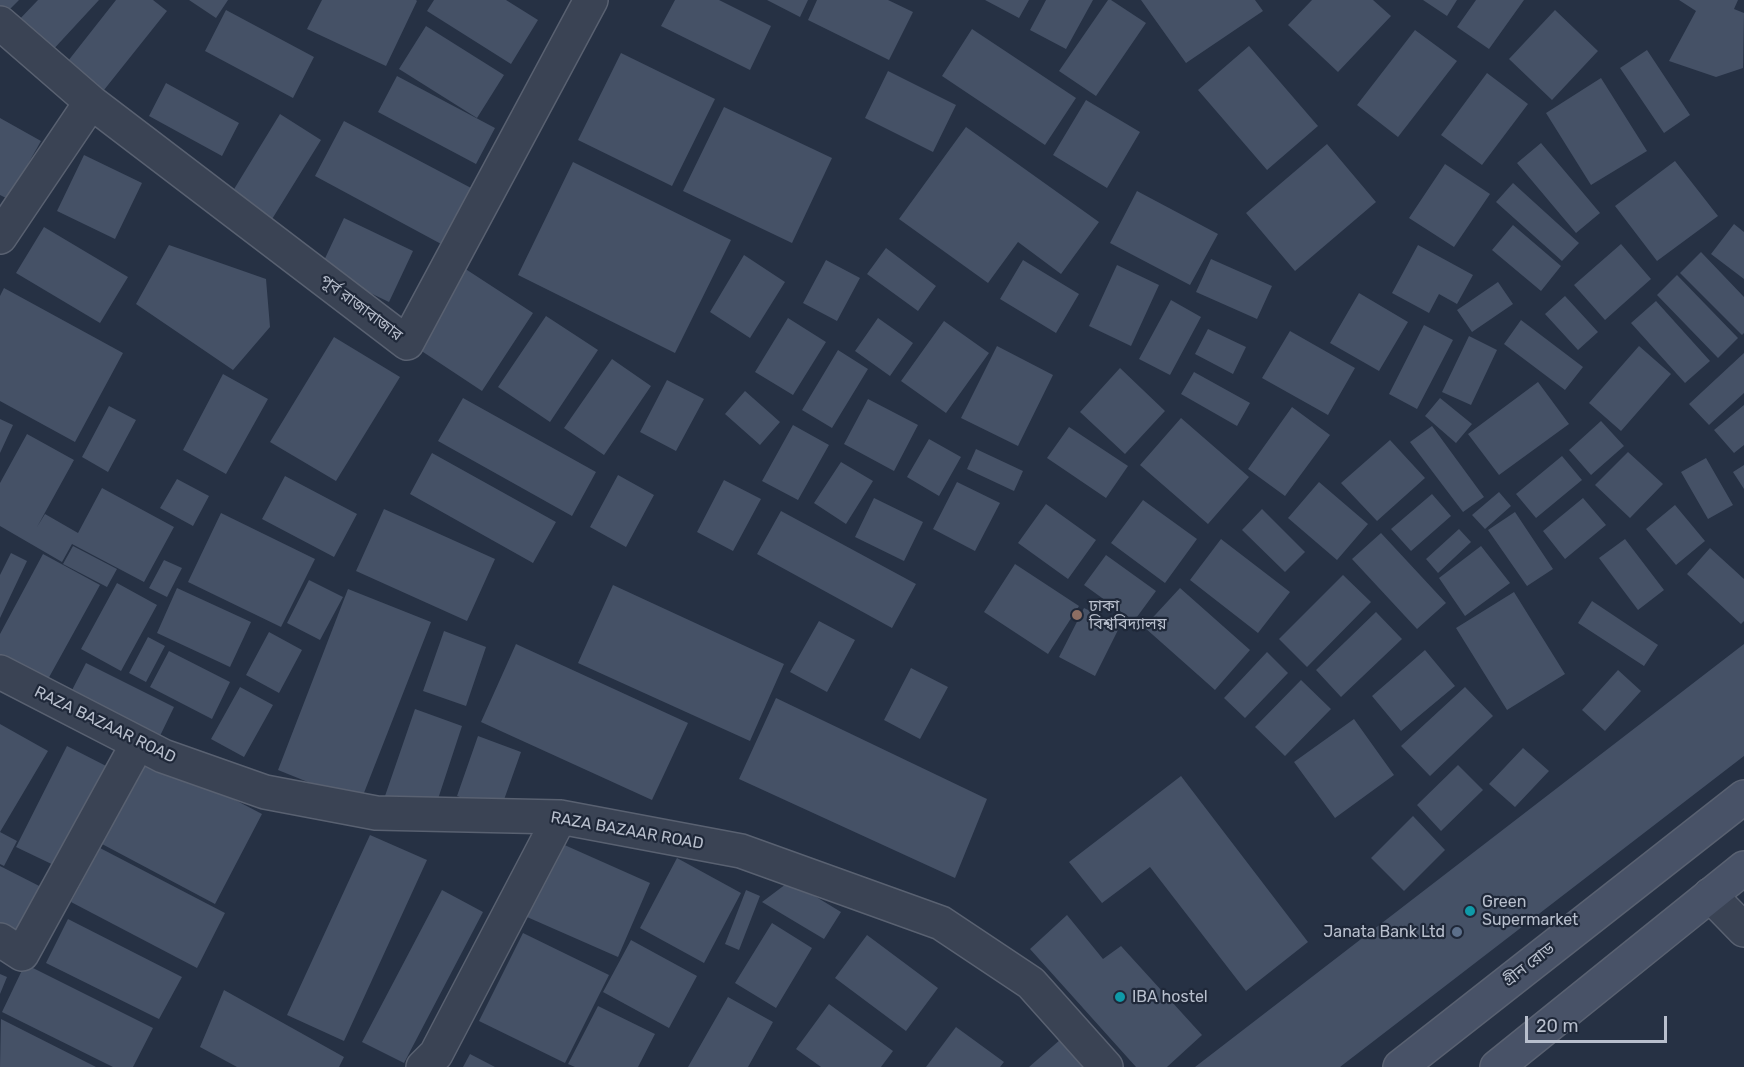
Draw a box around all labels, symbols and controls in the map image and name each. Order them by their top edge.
street label: পূর্ব রাজাবাজার [316,271,406,345]
place label: ঢাকা বিশ্ববিদ্যালয় [1089,596,1167,634]
marker: ঢাকা বিশ্ববিদ্যালয় [1070,608,1084,622]
street label: RAZA BAZAAR ROAD [31,682,179,768]
street label: RAZA BAZAAR ROAD [549,808,705,854]
place label: Green Supermarket [1482,892,1578,930]
marker: Green Supermarket [1463,904,1477,918]
place label: Janata Bank Ltd [1323,922,1445,942]
marker: Janata Bank Ltd [1450,925,1464,939]
street label: গ্রীন রোড [1499,939,1559,991]
place label: IBA hostel [1132,987,1208,1007]
marker: IBA hostel [1113,990,1127,1004]
scale bar [1528,1004,1670,1042]
text: 20 m [1536,1015,1578,1037]

